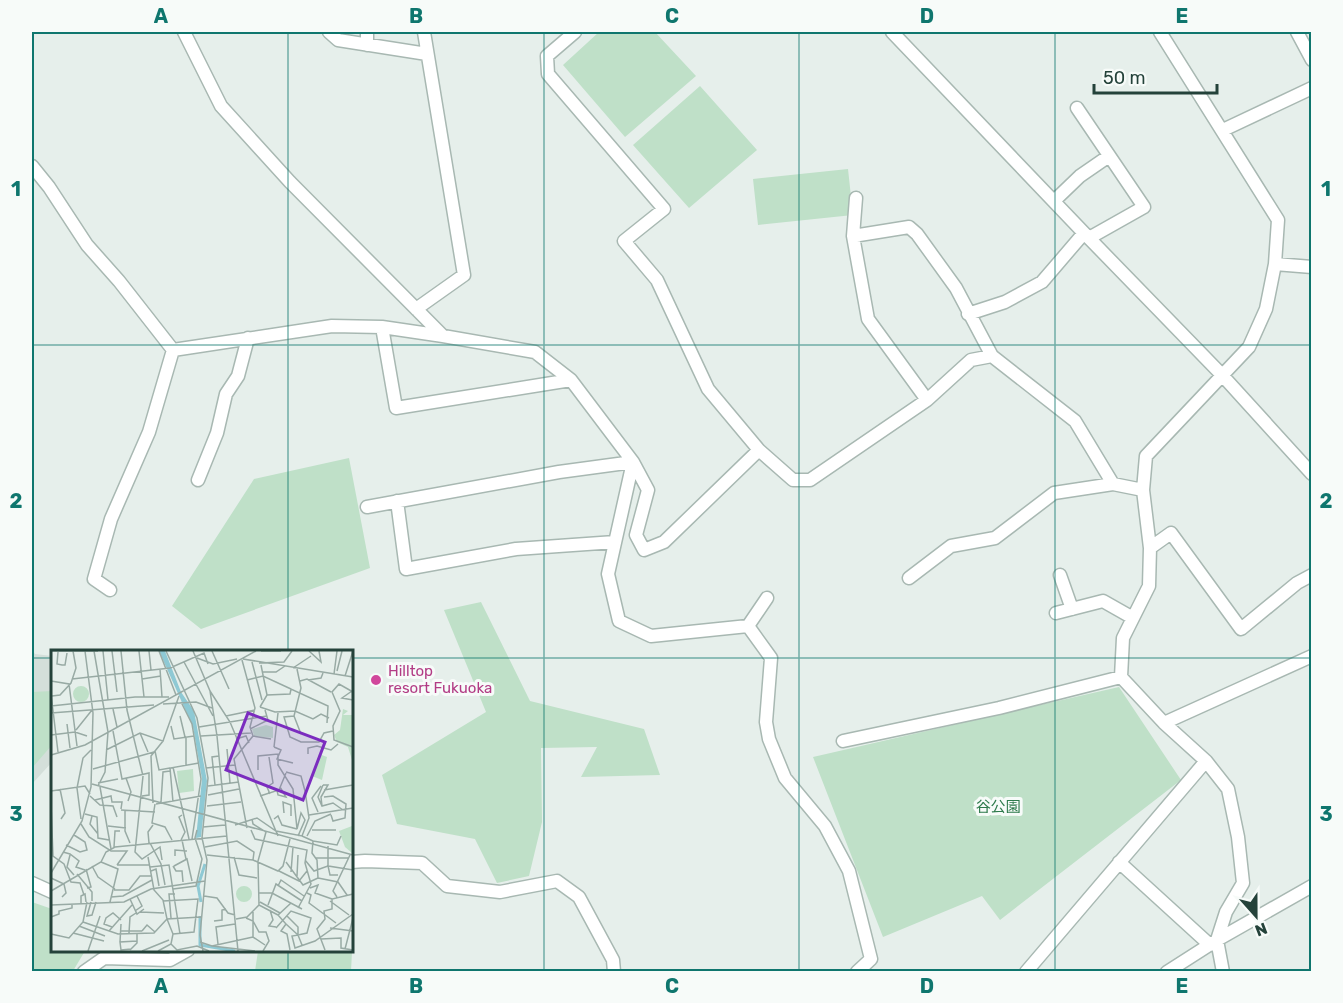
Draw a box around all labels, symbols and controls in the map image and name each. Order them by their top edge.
text: A [154,4,169,28]
text: B [409,4,423,28]
text: C [665,4,679,28]
text: D [920,4,934,28]
text: E [1176,4,1188,28]
scale bar [1094,57,1217,95]
text: 50 m [1103,67,1146,89]
text: 1 [11,177,21,201]
text: 1 [1321,177,1331,201]
text: 2 [10,489,23,513]
text: 2 [1320,489,1333,513]
inset map [51,650,352,952]
place label: Hilltop resort Fukuoka [388,662,492,697]
marker: Hilltop resort Fukuoka [369,673,383,687]
park label: 谷公園 [975,798,1021,816]
text: 3 [9,802,23,826]
text: 3 [1319,802,1333,826]
north arrow [1226,886,1286,946]
text: N [1252,919,1270,940]
text: A [154,974,169,998]
text: B [409,974,423,998]
text: C [665,974,679,998]
text: D [920,974,934,998]
text: E [1176,974,1188,998]

